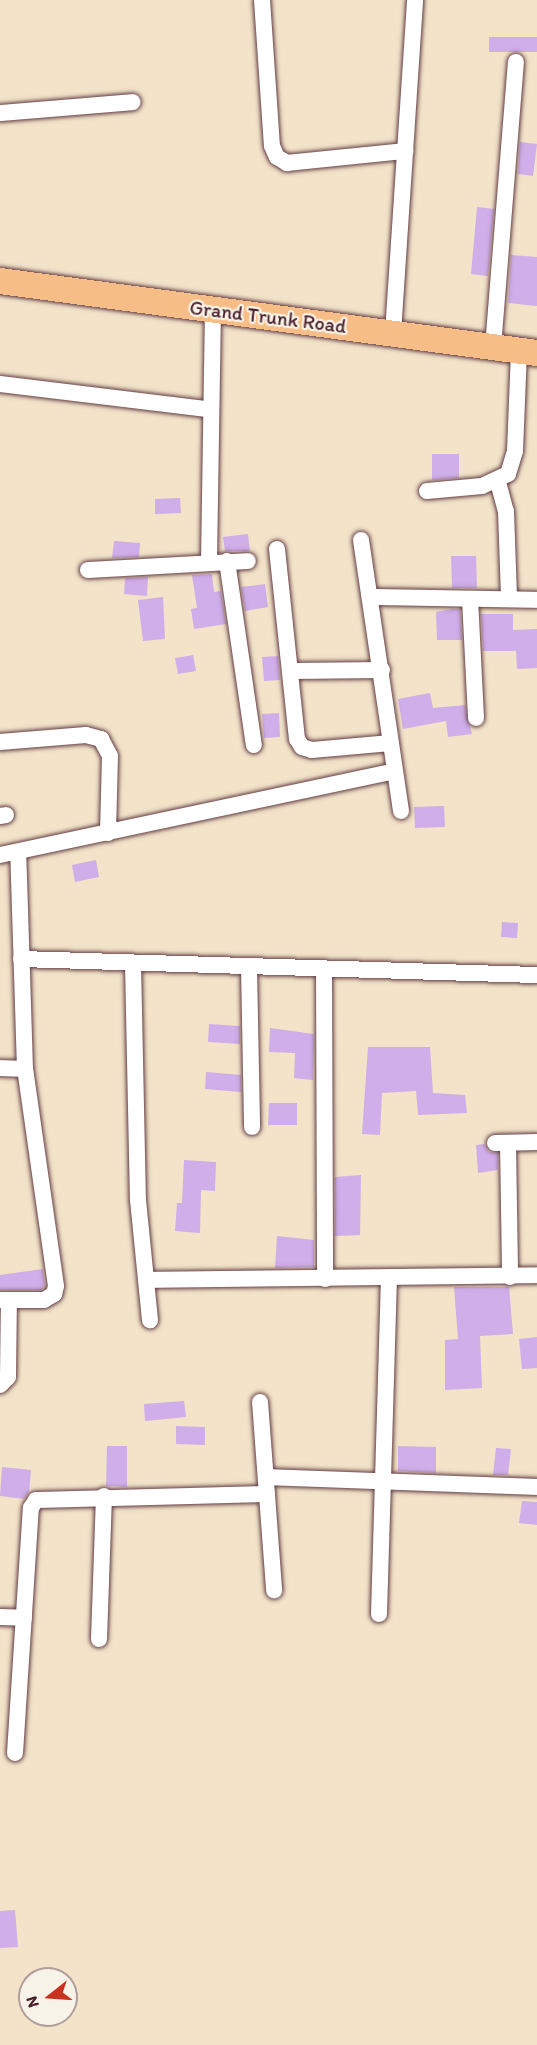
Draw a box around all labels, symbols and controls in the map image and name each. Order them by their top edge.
street label: Grand Trunk Road [189,296,347,338]
north arrow [18,1967,78,2027]
text: N [22,1994,43,2010]

